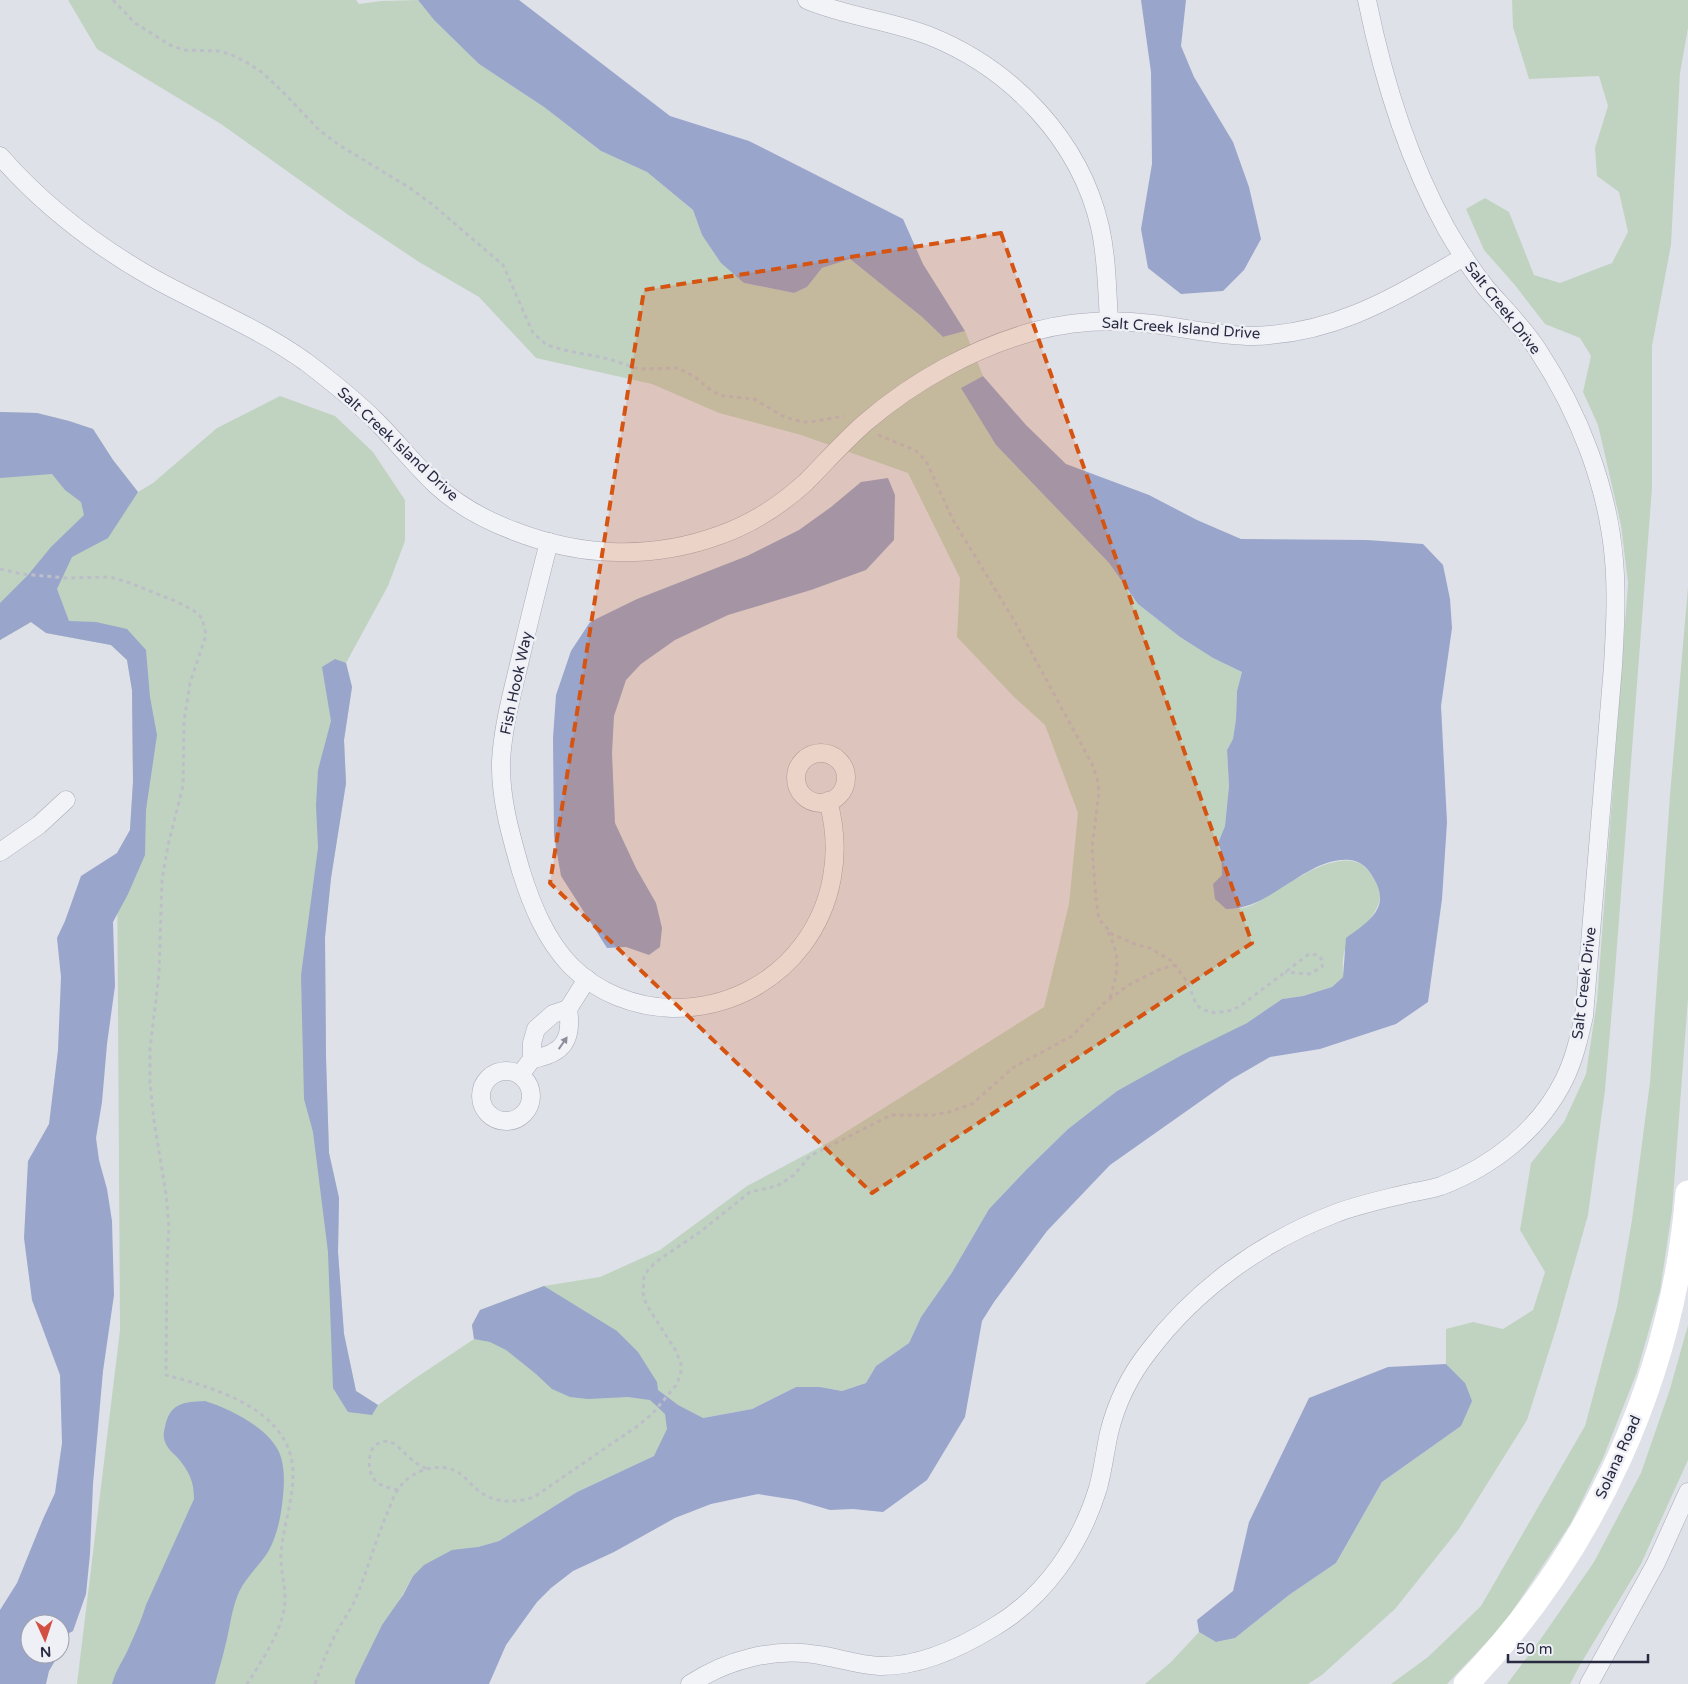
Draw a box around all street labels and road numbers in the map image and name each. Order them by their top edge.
street label: Salt Creek Drive [1461,258,1545,358]
street label: Salt Creek Island Drive [1101,313,1261,343]
street label: Salt Creek Island Drive [334,383,462,505]
street label: Fish Hook Way [496,630,536,736]
street label: Salt Creek Drive [1568,926,1600,1040]
street label: Solana Road [1592,1412,1644,1502]

